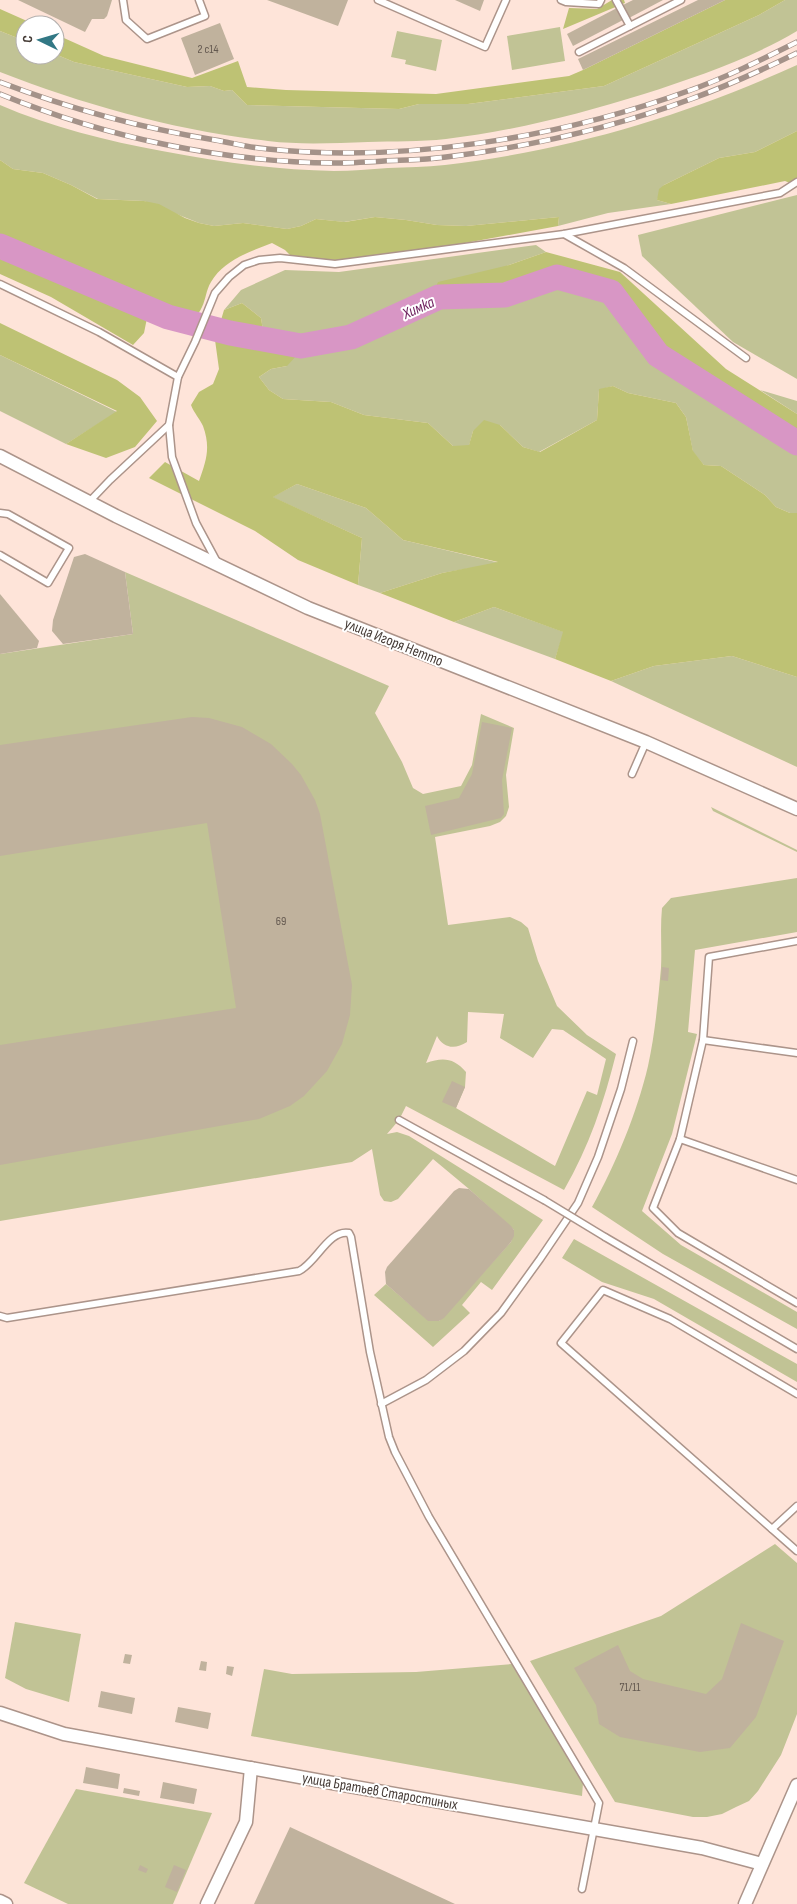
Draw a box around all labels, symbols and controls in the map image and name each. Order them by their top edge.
north arrow [15,15,65,65]
text: С [19,35,36,43]
house number: 2 с14 [198,42,218,57]
water label: Химка [399,293,438,324]
street label: улица Игоря Нетто [342,614,446,671]
house number: 69 [276,914,286,929]
house number: 71/11 [619,1680,641,1695]
street label: улица Братьев Старостиных [301,1768,459,1815]

